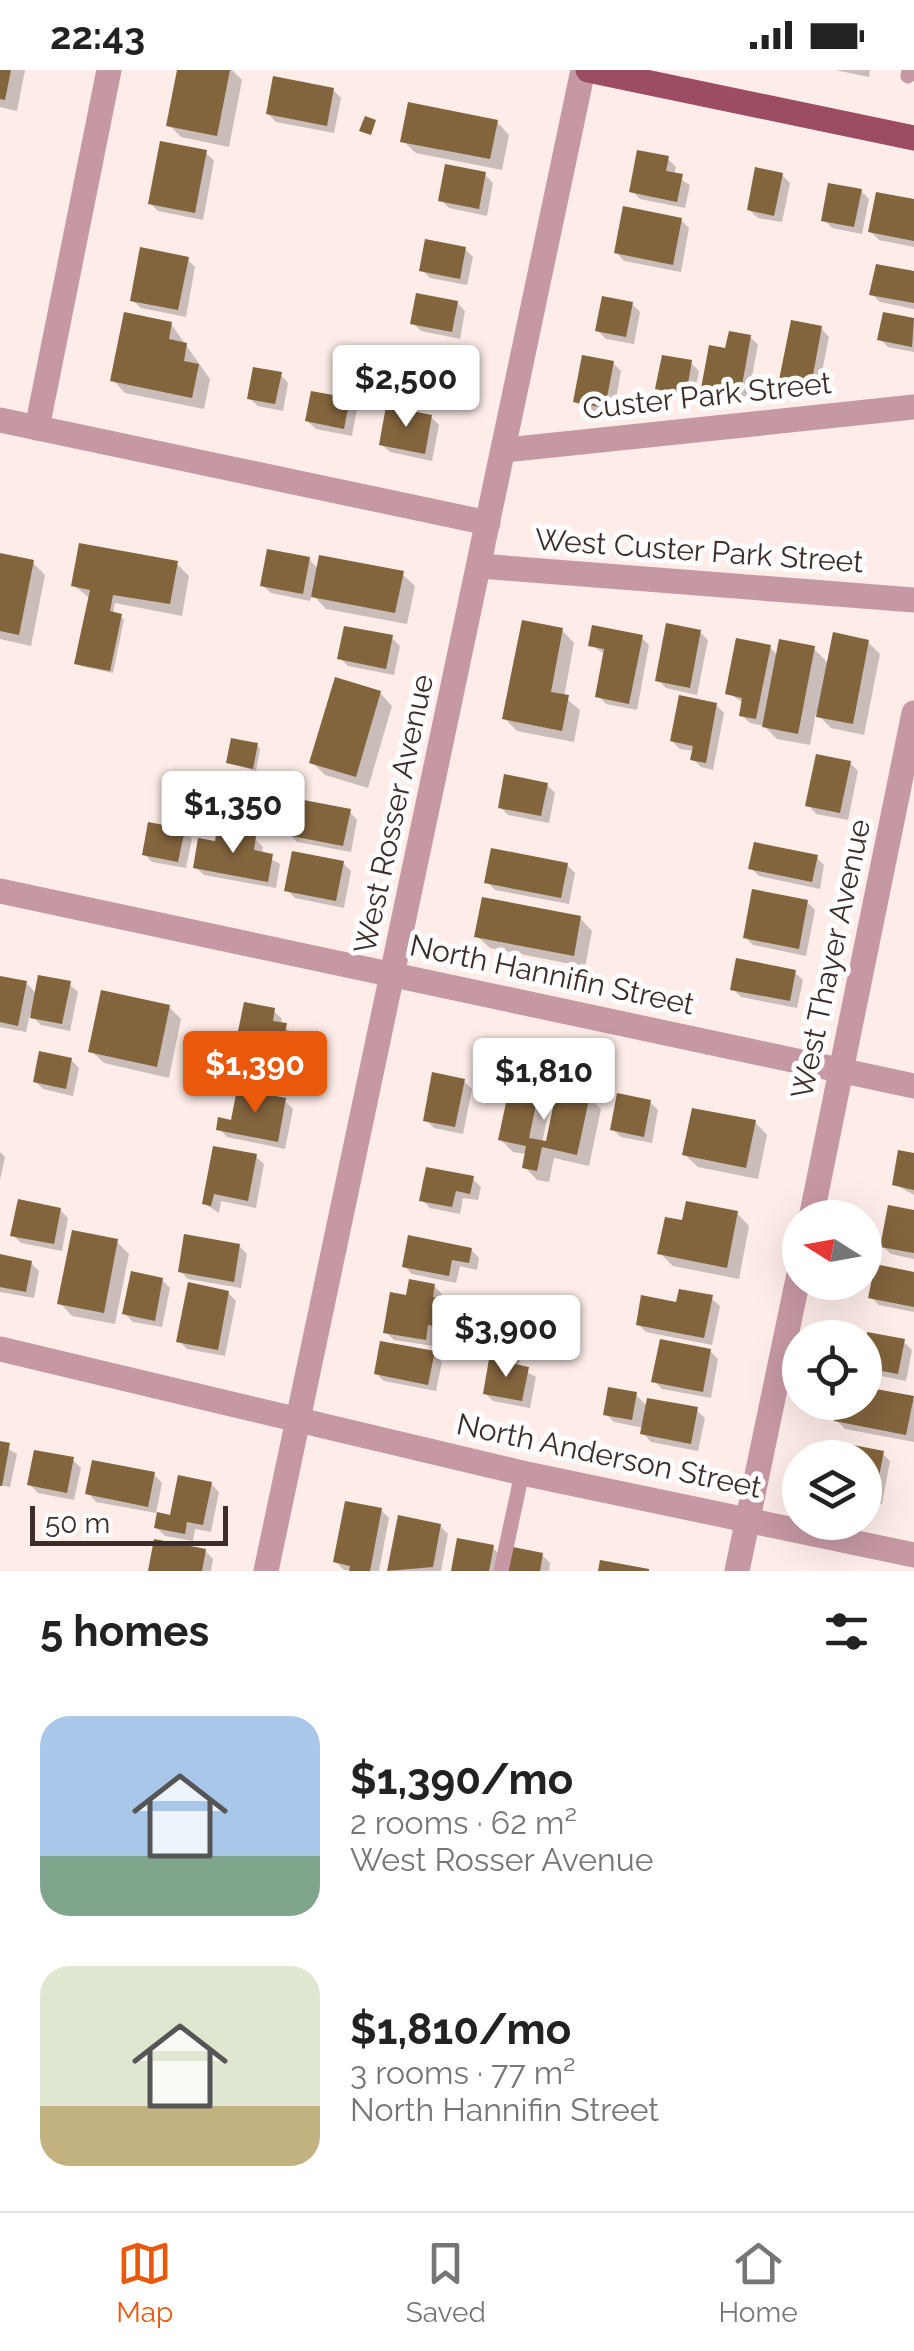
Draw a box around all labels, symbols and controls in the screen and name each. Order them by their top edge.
text: 22:43 [50,13,145,58]
pin: $2,500 [325,345,487,430]
text: $2,500 [355,359,457,396]
street label: Custer Park Street [581,365,833,426]
street label: West Custer Park Street [534,522,864,579]
street label: West Rosser Avenue [347,671,440,957]
pin: $1,350 [152,771,314,856]
text: $1,350 [184,785,282,822]
street label: West Thayer Avenue [784,816,877,1102]
street label: North Hannifin Street [407,927,697,1022]
pin: $1,390 [174,1031,336,1116]
pin: $1,810 [463,1038,625,1123]
text: $1,390 [205,1045,305,1082]
text: $1,810 [495,1052,593,1089]
north arrow [782,1200,882,1300]
map controls [782,1200,882,1540]
pin: $3,900 [425,1295,587,1380]
text: $3,900 [454,1309,558,1346]
button: locate [782,1320,882,1420]
street label: North Anderson Street [453,1406,765,1505]
button: layers [782,1440,882,1540]
scale bar [30,1501,228,1546]
text: 50 m [45,1507,110,1540]
icon: filters [819,1604,874,1659]
text: 5 homes [40,1607,209,1656]
text: $1,390/mo [350,1755,573,1804]
icon: home [120,1756,240,1876]
text: 2 rooms · 62 m² [350,1804,577,1841]
text: West Rosser Avenue [350,1841,654,1878]
text: $1,810/mo [350,2005,571,2054]
icon: home [120,2006,240,2126]
text: 3 rooms · 77 m² [350,2054,576,2091]
text: North Hannifin Street [350,2091,659,2128]
tab: Map [116,2236,173,2329]
tab: Saved [406,2236,486,2329]
tab: Home [718,2236,798,2329]

